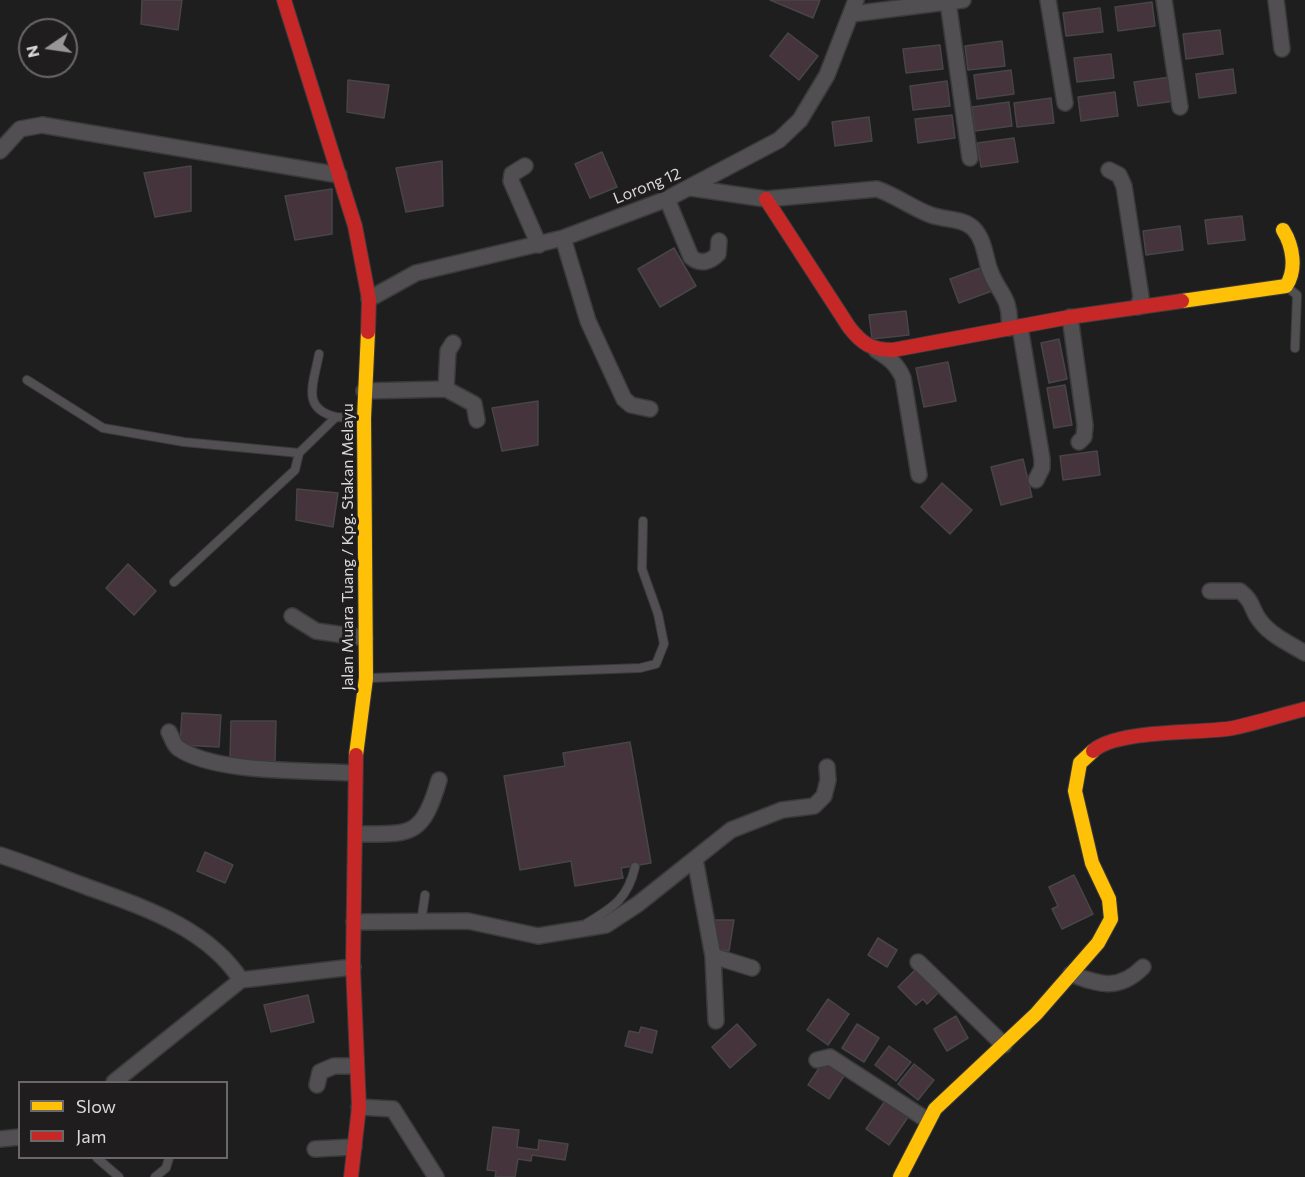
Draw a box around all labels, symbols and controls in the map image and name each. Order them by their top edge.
north arrow [18,18,78,78]
text: N [21,44,43,60]
street label: Lorong 12 [610,164,684,208]
street label: Jalan Muara Tuang / Kpg. Stakan Melayu [338,403,358,691]
legend [18,1081,228,1159]
text: Slow [76,1095,116,1117]
text: Jam [76,1125,106,1147]

